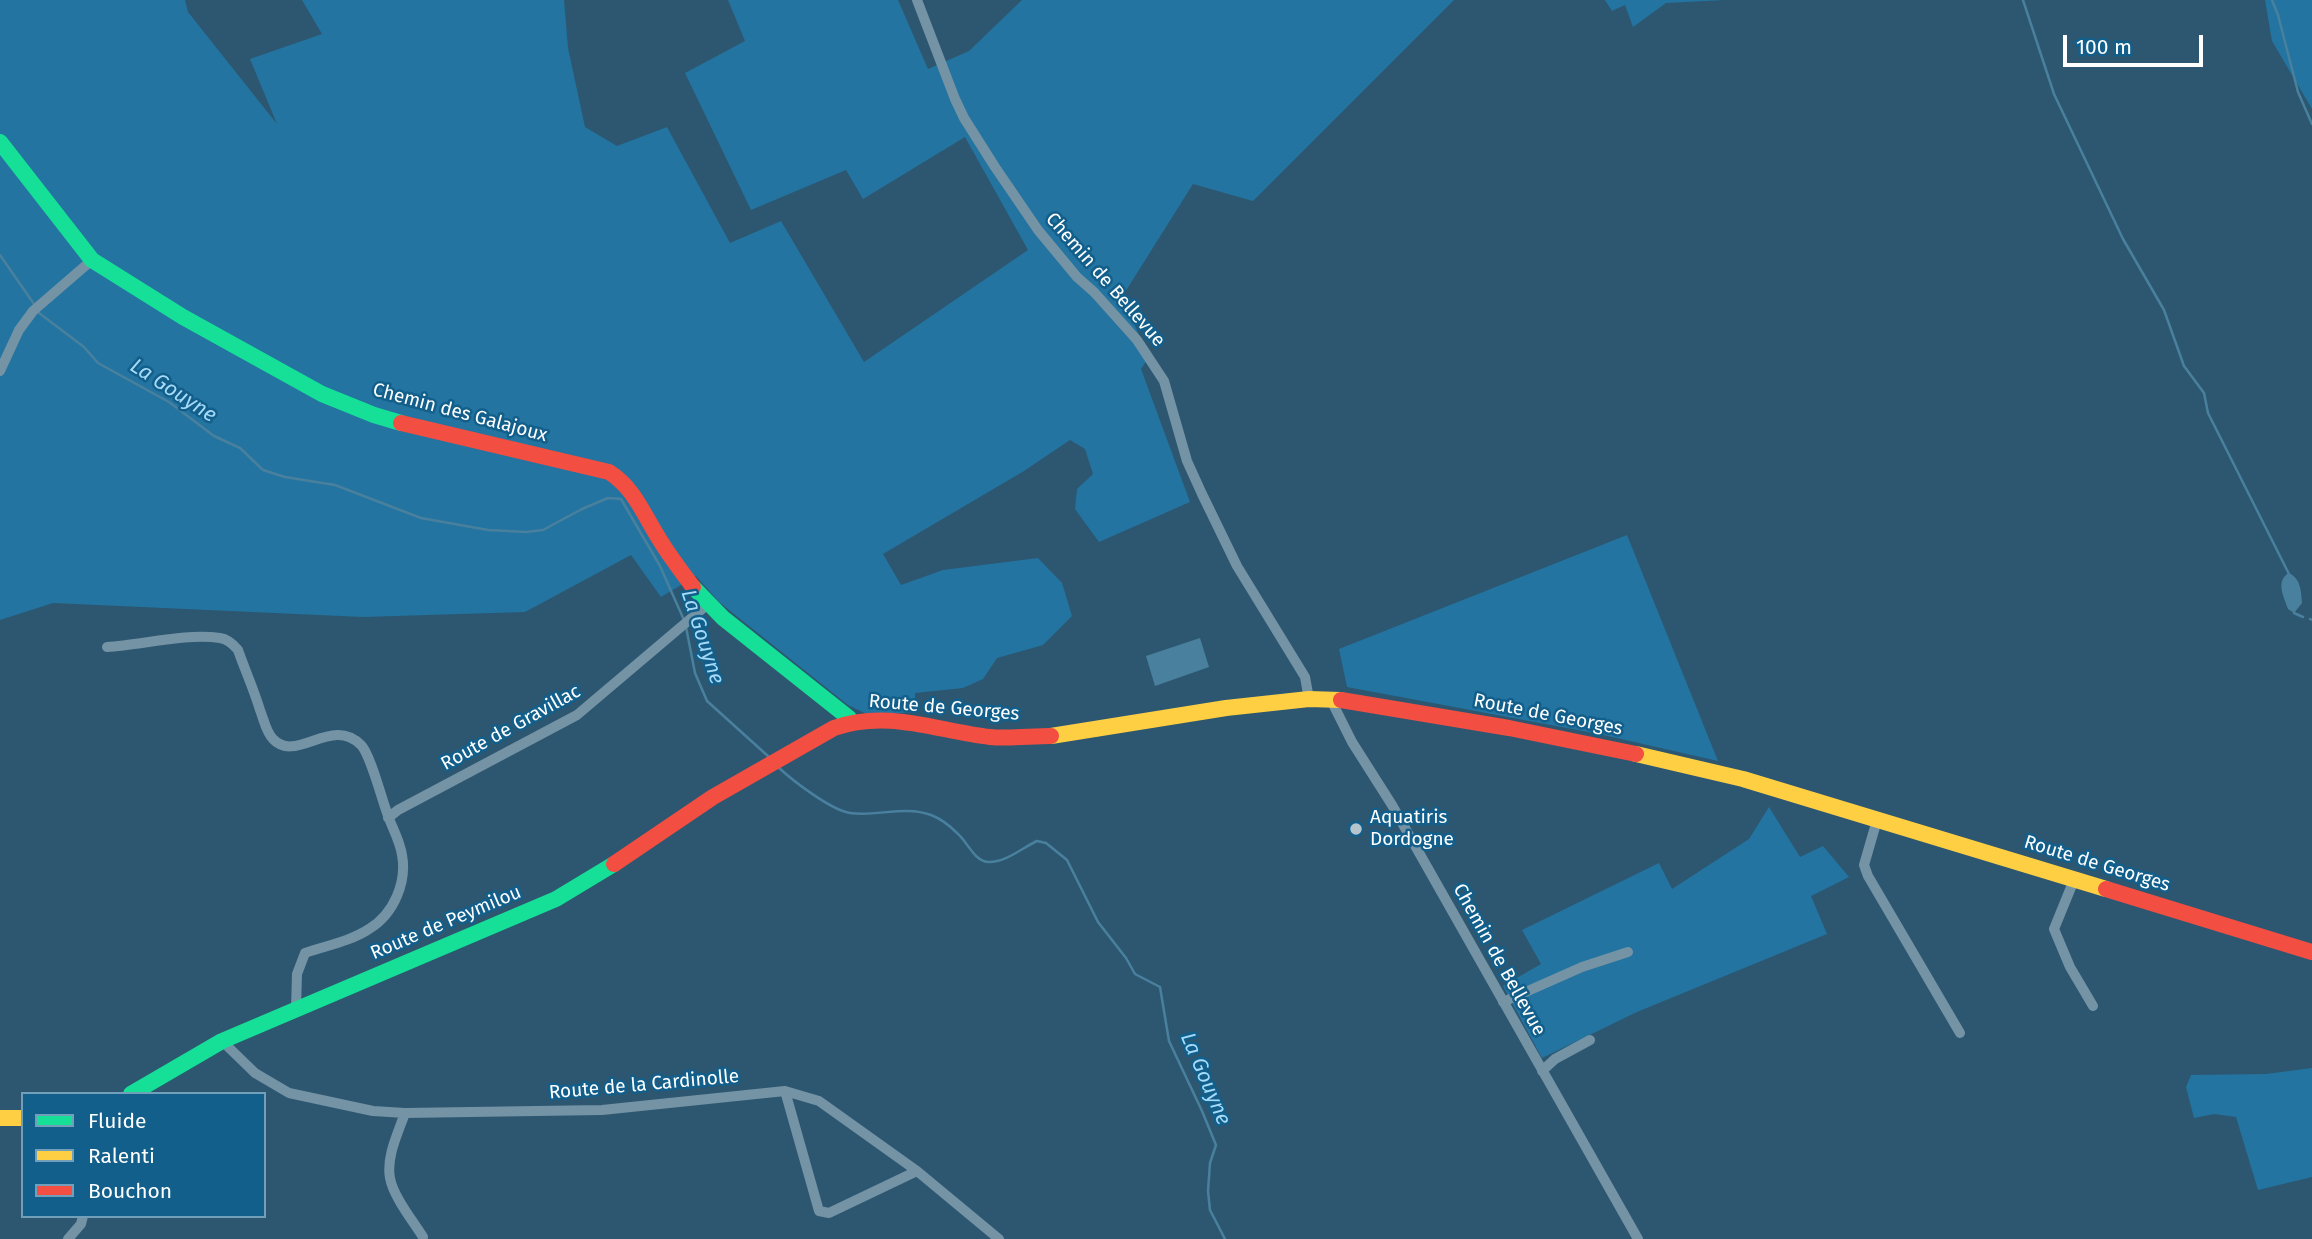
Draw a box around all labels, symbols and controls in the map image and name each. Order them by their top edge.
scale bar [2067,21,2207,65]
text: 100 m [2076,34,2132,60]
street label: Chemin de Bellevue [1040,208,1170,352]
water label: La Gouyne [125,354,221,428]
street label: Chemin des Galajoux [370,379,550,447]
water label: La Gouyne [675,587,729,687]
street label: Route de Gravillac [437,680,585,776]
street label: Route de Georges [1472,689,1624,741]
street label: Route de Georges [868,690,1020,726]
place label: Aquatiris Dordogne [1370,807,1454,851]
marker: Aquatiris Dordogne [1348,821,1364,837]
street label: Route de Georges [2021,831,2173,897]
street label: Chemin de Bellevue [1448,880,1550,1040]
street label: Route de Peymilou [367,881,525,965]
water label: La Gouyne [1174,1029,1236,1129]
street label: Route de la Cardinolle [548,1065,740,1105]
legend [21,1092,266,1218]
text: Fluide [88,1108,146,1134]
text: Ralenti [88,1143,155,1169]
text: Bouchon [88,1178,172,1204]

